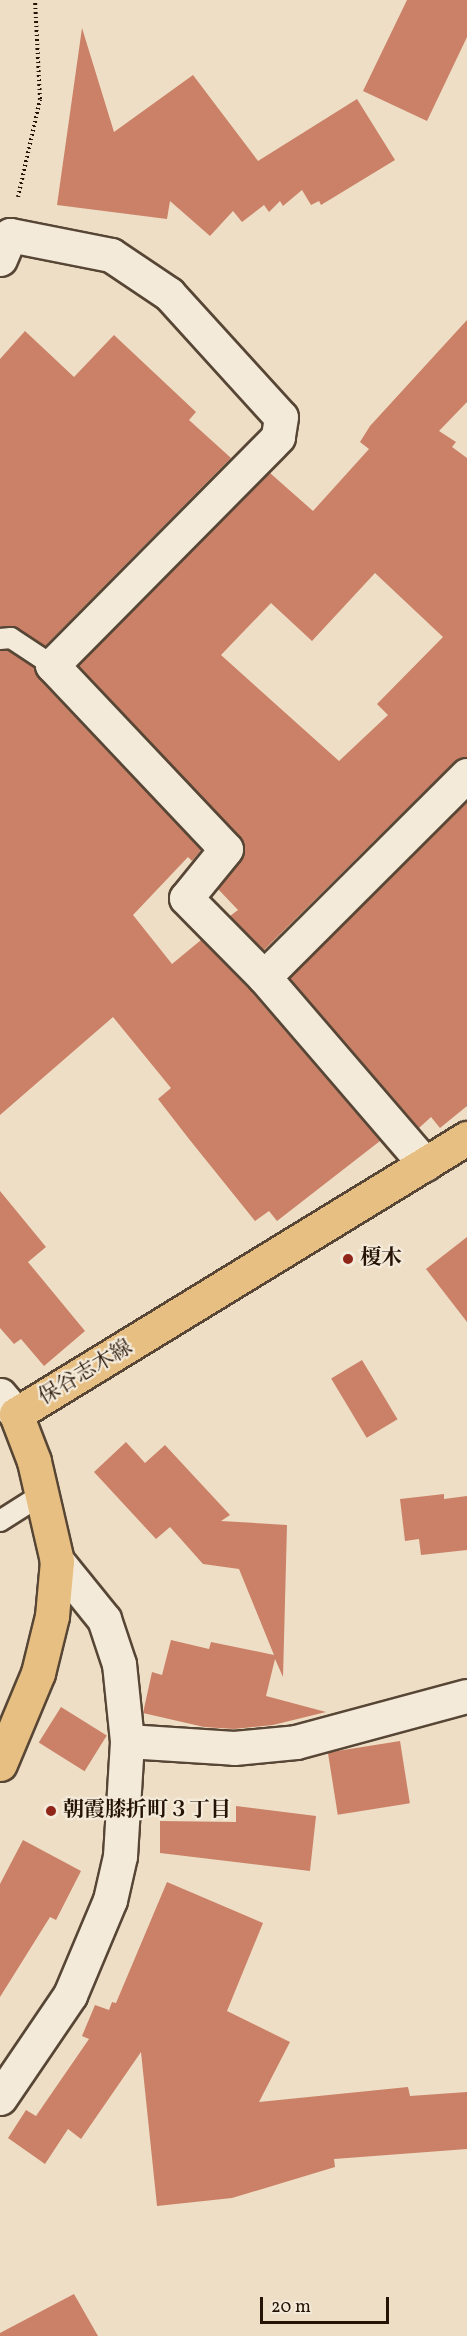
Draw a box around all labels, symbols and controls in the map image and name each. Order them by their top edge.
place label: 榎木 [360,1246,402,1272]
marker: 榎木 [341,1252,355,1266]
street label: 保谷志木線 [35,1335,137,1411]
place label: 朝霞膝折町３丁目 [63,1798,231,1824]
marker: 朝霞膝折町３丁目 [44,1804,58,1818]
scale bar [263,2285,392,2323]
text: 20 m [271,2295,311,2320]

